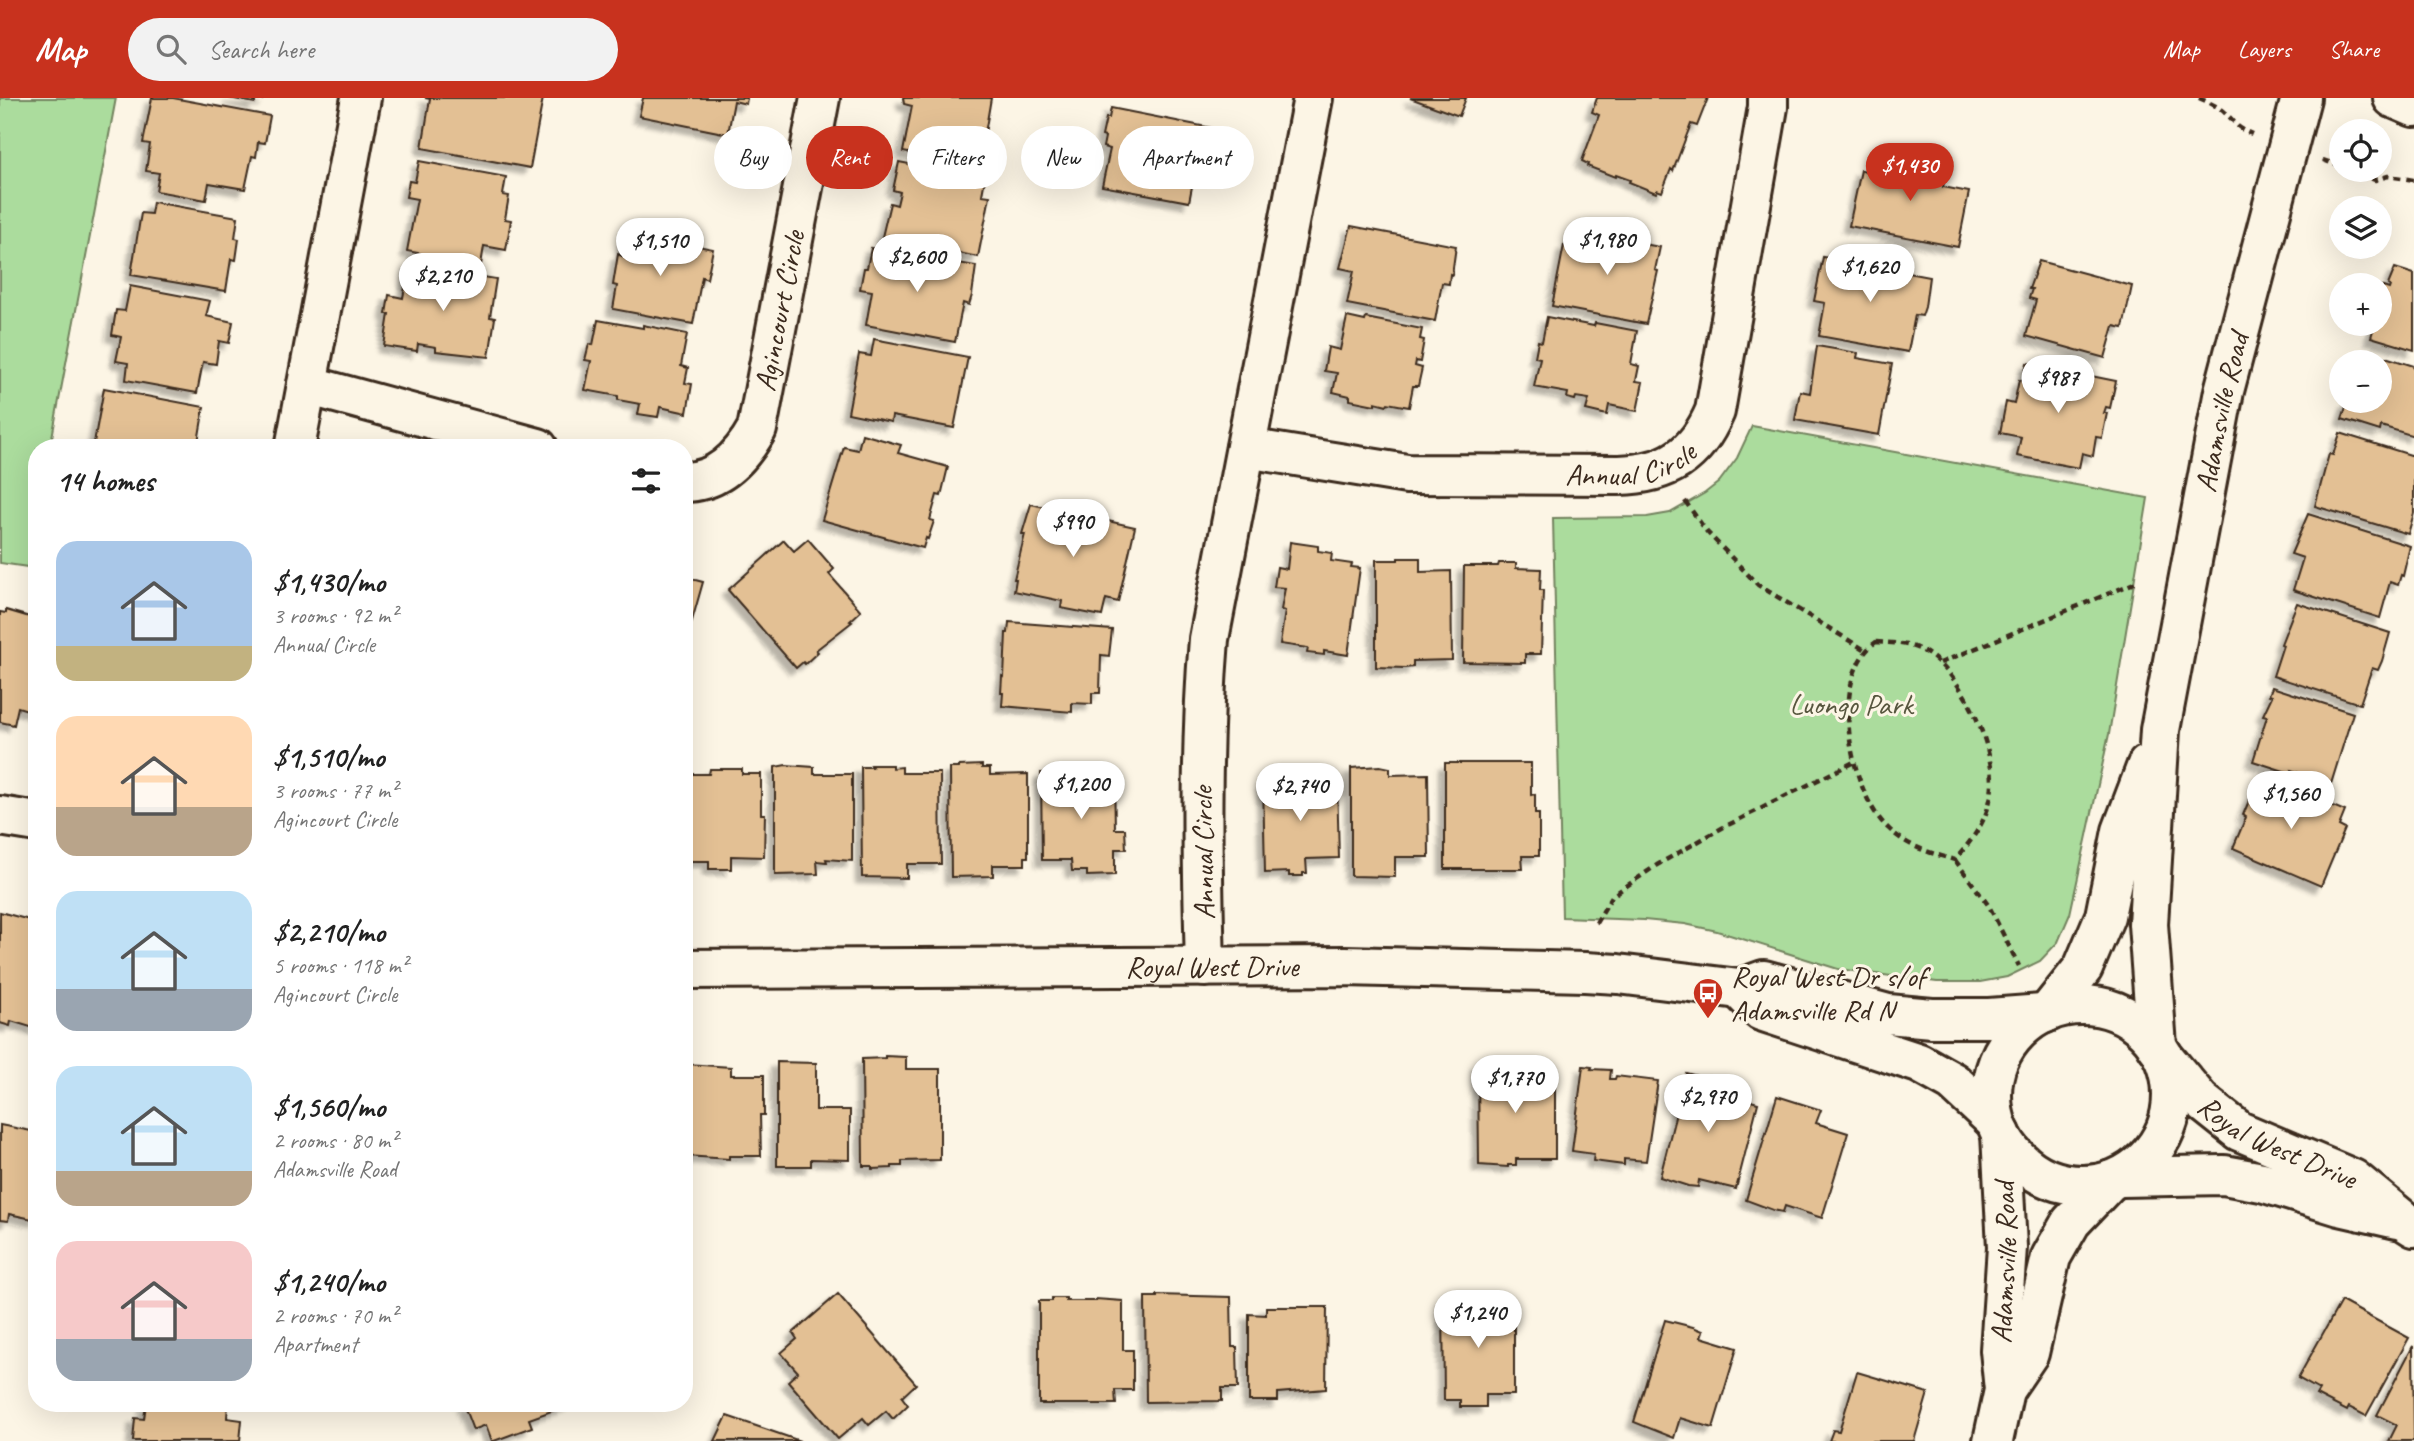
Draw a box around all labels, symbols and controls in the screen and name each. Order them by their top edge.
search box [128,18,618,81]
text: Map [35,28,86,70]
icon: search [152,30,190,68]
text: Search here [208,33,314,66]
text: Map [2163,34,2200,64]
text: Layers [2238,34,2291,64]
text: Share [2329,34,2379,64]
map controls [2329,119,2392,413]
button: locate [2329,119,2392,182]
chip: Buy [714,126,792,189]
chip: Rent [806,126,893,189]
chip: Filters [907,126,1007,189]
chip: New [1021,126,1104,189]
chip: Apartment [1118,126,1254,189]
pin: $1,430 [1853,144,1967,203]
text: $1,430 [1882,151,1938,180]
button: layers [2329,196,2392,259]
pin: $1,510 [603,218,717,278]
pin: $1,980 [1550,218,1664,277]
text: $1,980 [1579,225,1635,254]
text: $1,510 [632,226,688,255]
street label: Agincourt Circle [746,226,814,394]
pin: $2,600 [860,234,974,294]
text: $2,600 [889,242,945,271]
pin: $1,620 [1813,244,1927,304]
text: $1,620 [1842,252,1898,281]
pin: $2,210 [386,254,500,313]
text: $2,210 [415,261,471,290]
button: + [2329,273,2392,336]
street label: Adamsville Road [2186,325,2258,495]
button: − [2329,350,2392,413]
pin: $987 [2017,356,2099,415]
text: $987 [2037,363,2079,392]
street label: Annual Circle [1565,433,1706,494]
text: 14 homes [56,462,154,500]
icon: filters [627,462,665,500]
pin: $990 [1032,500,1114,559]
text: $990 [1053,507,1093,536]
text: $1,430/mo [273,563,385,601]
icon: home [112,569,196,653]
text: 3 rooms · 92 m² [273,601,397,630]
text: Annual Circle [273,630,375,659]
park label: Luongo Park [1790,685,1914,723]
text: $1,510/mo [273,738,384,776]
icon: home [112,744,196,828]
pin: $1,200 [1024,762,1138,821]
pin: $2,740 [1243,764,1357,823]
text: $1,200 [1053,769,1109,798]
text: $2,740 [1272,771,1328,800]
pin: $1,560 [2234,772,2348,831]
text: 3 rooms · 77 m² [273,776,397,805]
text: $1,560 [2263,779,2319,808]
street label: Annual Circle [1183,784,1223,920]
text: Agincourt Circle [273,805,397,834]
text: $2,210/mo [273,913,385,951]
icon: home [112,919,196,1003]
street label: Royal West Drive [1125,947,1301,986]
text: 5 rooms · 118 m² [273,951,408,980]
place label: Royal West Dr s/of Adamsville Rd N [1731,957,1932,1029]
bus stop icon: Royal West Dr s/of Adamsville Rd N [1691,976,1725,1020]
text: Agincourt Circle [273,980,397,1009]
pin: $1,770 [1458,1056,1572,1115]
text: $1,770 [1487,1063,1543,1092]
pin: $2,970 [1651,1074,1765,1134]
text: $2,970 [1680,1082,1736,1111]
street label: Royal West Drive [2190,1087,2364,1198]
text: $1,560/mo [273,1088,385,1126]
icon: home [112,1094,196,1178]
text: 2 rooms · 80 m² [273,1126,397,1155]
text: Adamsville Road [273,1155,397,1184]
street label: Adamsville Road [1982,1177,2026,1344]
text: $1,240/mo [273,1263,385,1301]
icon: home [112,1269,196,1353]
pin: $1,240 [1421,1290,1535,1350]
text: $1,240 [1450,1298,1506,1327]
text: 2 rooms · 70 m² [273,1301,397,1330]
text: Apartment [273,1330,358,1359]

